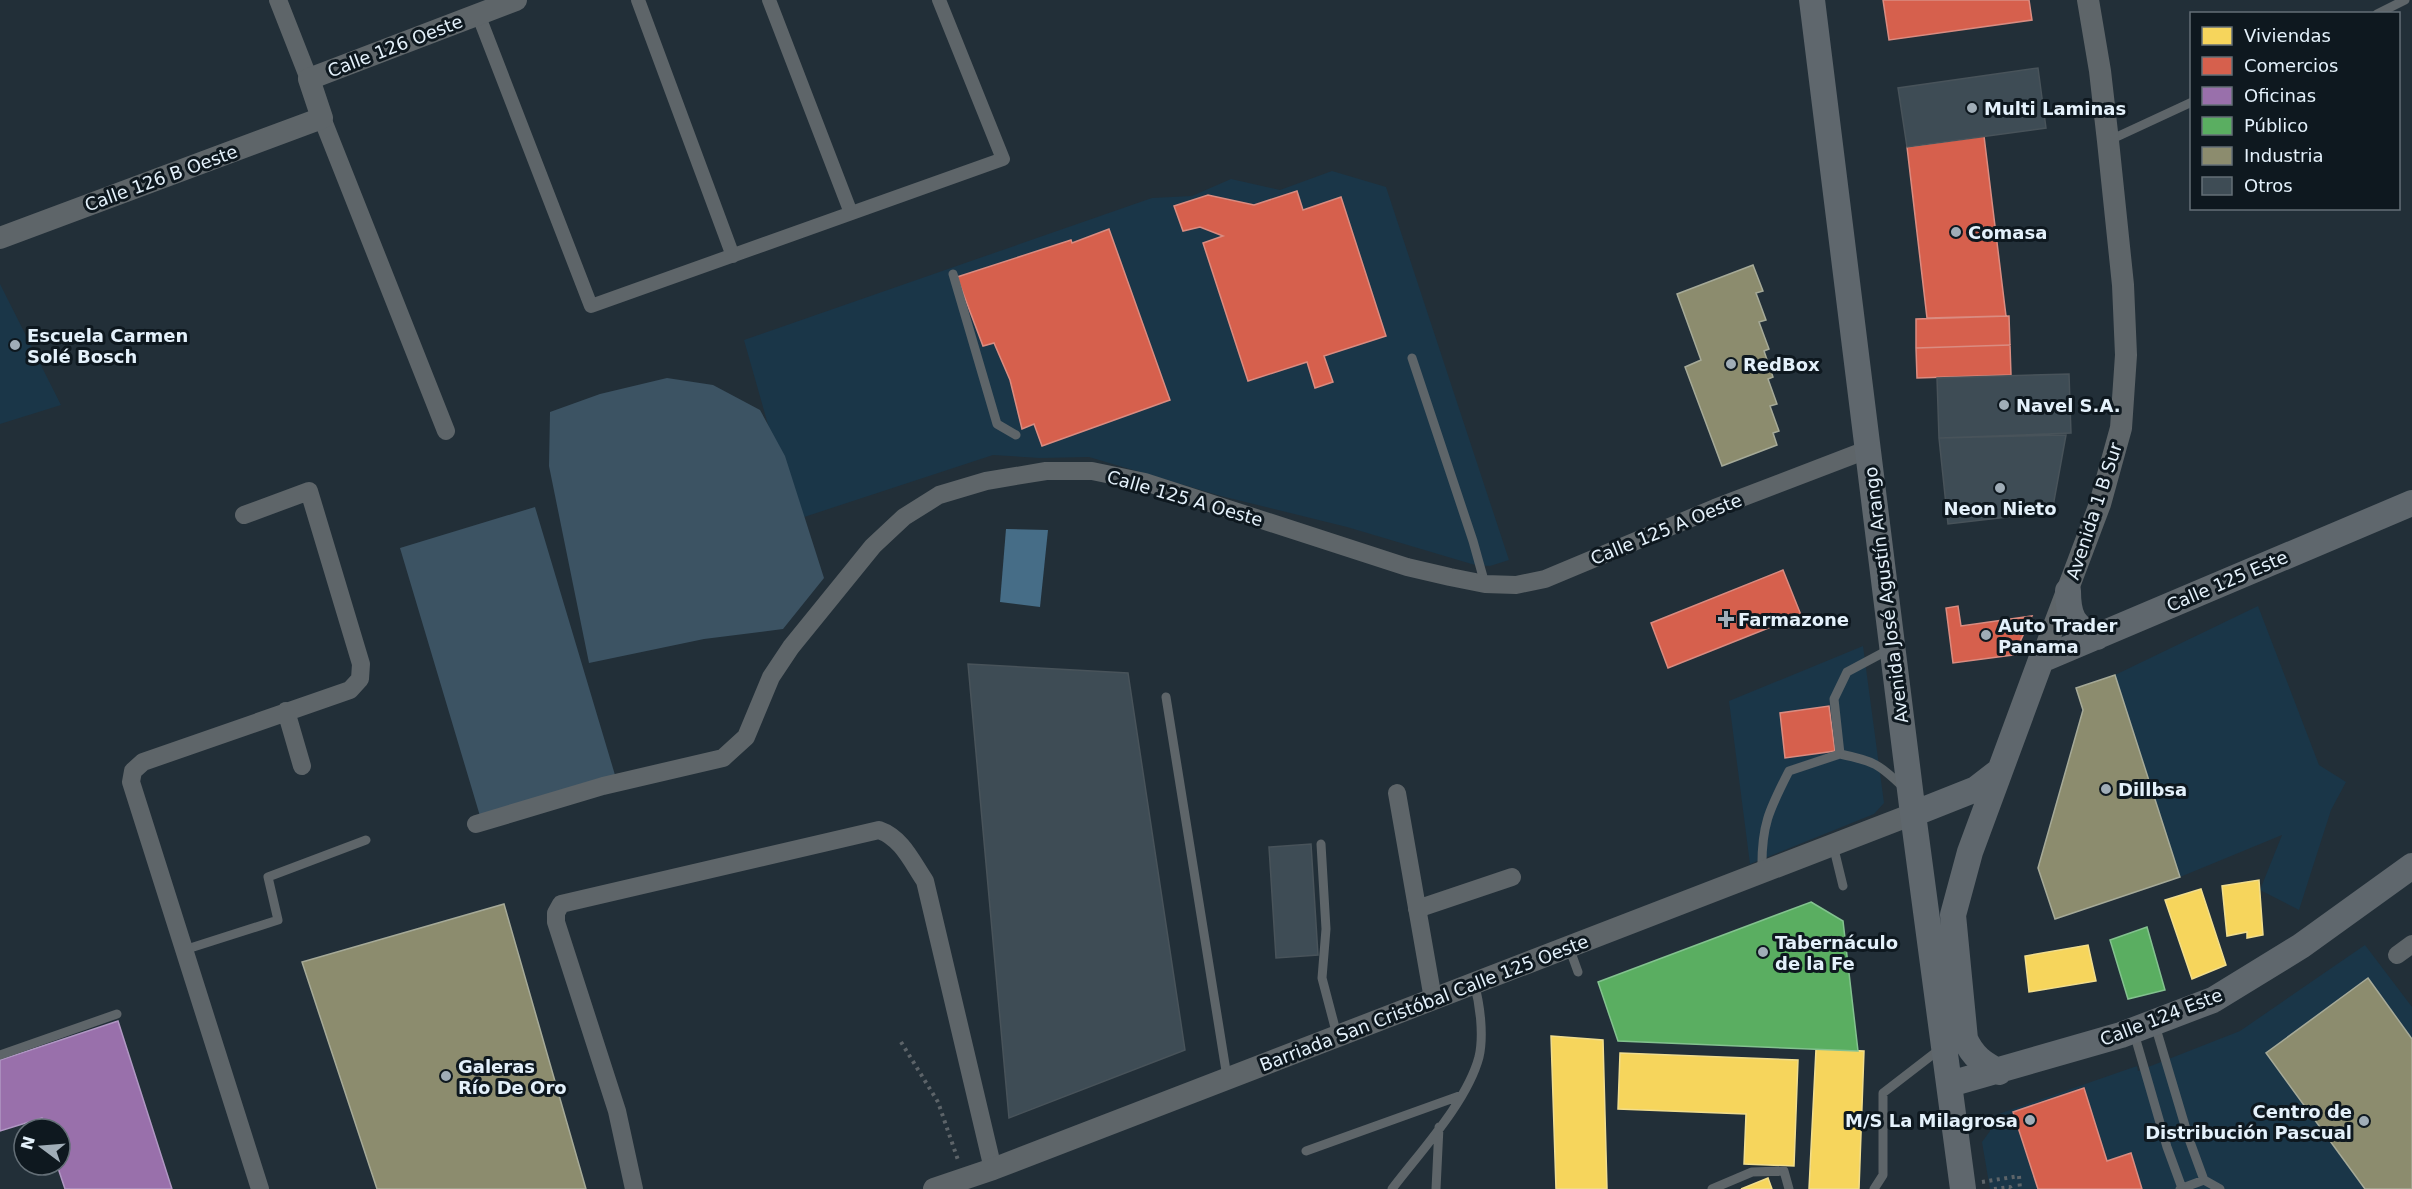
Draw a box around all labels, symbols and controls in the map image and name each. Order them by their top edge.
street label: Calle 126 Oeste [324,11,466,81]
legend [2190,12,2400,210]
text: Viviendas [2244,25,2331,46]
text: Comercios [2244,55,2338,76]
text: Oficinas [2244,85,2316,106]
place label: Multi Laminas [1984,98,2126,119]
marker: Multi Laminas [1965,101,1979,115]
text: Público [2244,115,2308,136]
street label: Calle 126 B Oeste [82,141,240,215]
text: Industria [2244,145,2323,166]
text: Otros [2244,175,2293,196]
place label: Comasa [1968,222,2047,243]
marker: Comasa [1949,225,1963,239]
place label: Escuela Carmen Solé Bosch [27,325,188,367]
marker: Escuela Carmen Solé Bosch [8,338,22,352]
place label: RedBox [1743,354,1820,375]
marker: RedBox [1724,357,1738,371]
place label: Navel S.A. [2016,395,2121,416]
marker: Navel S.A. [1997,398,2011,412]
street label: Avenida 1 B Sur [2062,439,2126,582]
street label: Avenida José Agustín Arango [1860,465,1912,725]
street label: Calle 125 A Oeste [1105,466,1265,530]
marker: Neon Nieto [1993,481,2007,495]
street label: Calle 125 A Oeste [1587,489,1745,569]
place label: Neon Nieto [1943,498,2057,519]
street label: Calle 125 Este [2163,546,2291,616]
place label: Farmazone [1738,609,1849,630]
marker: Farmazone [1719,612,1733,626]
place label: Auto Trader Panama [1998,615,2117,657]
marker: Auto Trader Panama [1979,628,1993,642]
place label: Dillbsa [2118,779,2187,800]
marker: Dillbsa [2099,782,2113,796]
street label: Barriada San Cristóbal Calle 125 Oeste [1257,930,1591,1076]
place label: Tabernáculo de la Fe [1775,932,1898,974]
marker: Tabernáculo de la Fe [1756,945,1770,959]
street label: Calle 124 Este [2097,984,2225,1050]
place label: Galeras Río De Oro [458,1056,567,1098]
marker: Galeras Río De Oro [439,1069,453,1083]
place label: Centro de Distribución Pascual [2145,1101,2352,1143]
place label: M/S La Milagrosa [1845,1110,2018,1131]
marker: M/S La Milagrosa [2023,1113,2037,1127]
marker: Centro de Distribución Pascual [2357,1114,2371,1128]
north arrow [12,1117,72,1177]
text: N [17,1134,39,1152]

